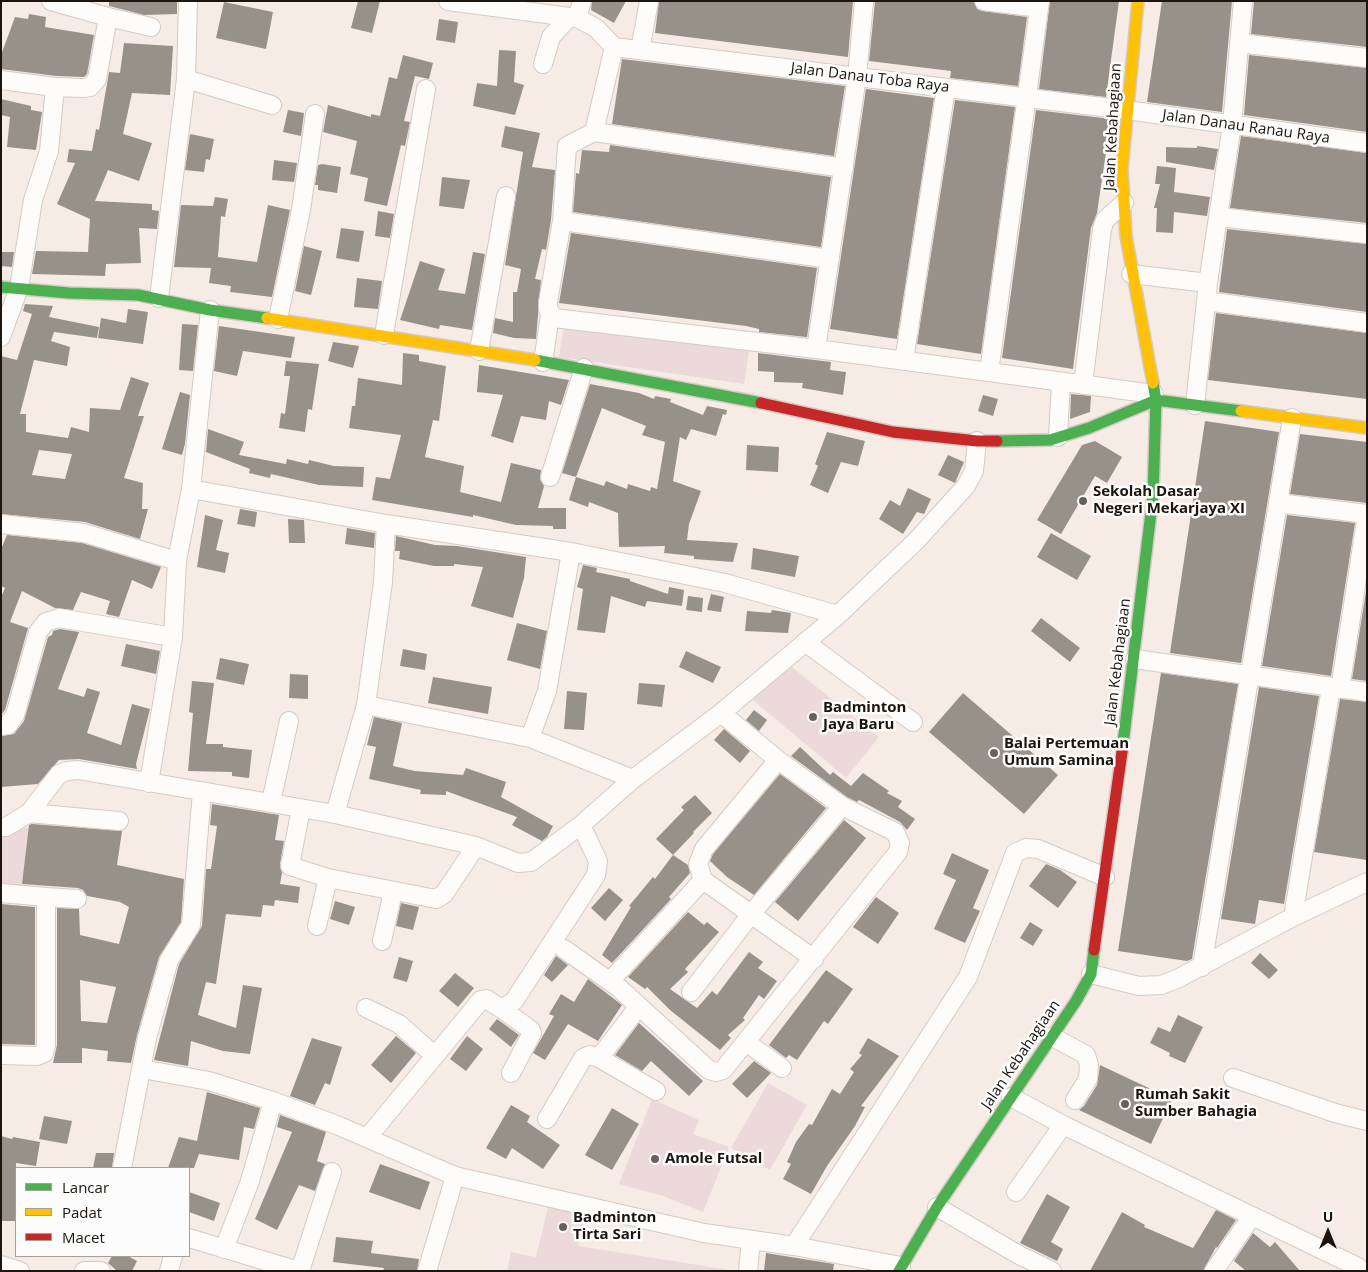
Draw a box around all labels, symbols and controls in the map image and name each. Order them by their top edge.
street label: Jalan Danau Toba Raya [790,59,950,97]
street label: Jalan Kebahagiaan [1101,63,1125,191]
street label: Jalan Danau Ranau Raya [1161,106,1331,148]
place label: Sekolah Dasar Negeri Mekarjaya XI [1093,483,1245,518]
marker: Sekolah Dasar Negeri Mekarjaya XI [1077,495,1089,507]
street label: Jalan Kebahagiaan [1101,597,1135,727]
place label: Badminton Jaya Baru [823,699,906,734]
marker: Badminton Jaya Baru [807,711,819,723]
place label: Balai Pertemuan Umum Samina [1004,735,1129,770]
marker: Balai Pertemuan Umum Samina [988,747,1000,759]
street label: Jalan Kebahagiaan [978,997,1064,1113]
place label: Rumah Sakit Sumber Bahagia [1135,1086,1257,1121]
marker: Rumah Sakit Sumber Bahagia [1119,1098,1131,1110]
place label: Amole Futsal [665,1150,762,1168]
marker: Amole Futsal [649,1153,661,1165]
legend [15,1167,190,1257]
text: Lancar [62,1177,109,1197]
text: Padat [62,1202,102,1222]
north arrow [1303,1207,1353,1257]
text: U [1323,1207,1333,1226]
place label: Badminton Tirta Sari [573,1209,656,1244]
marker: Badminton Tirta Sari [557,1221,569,1233]
text: Macet [62,1227,105,1247]

